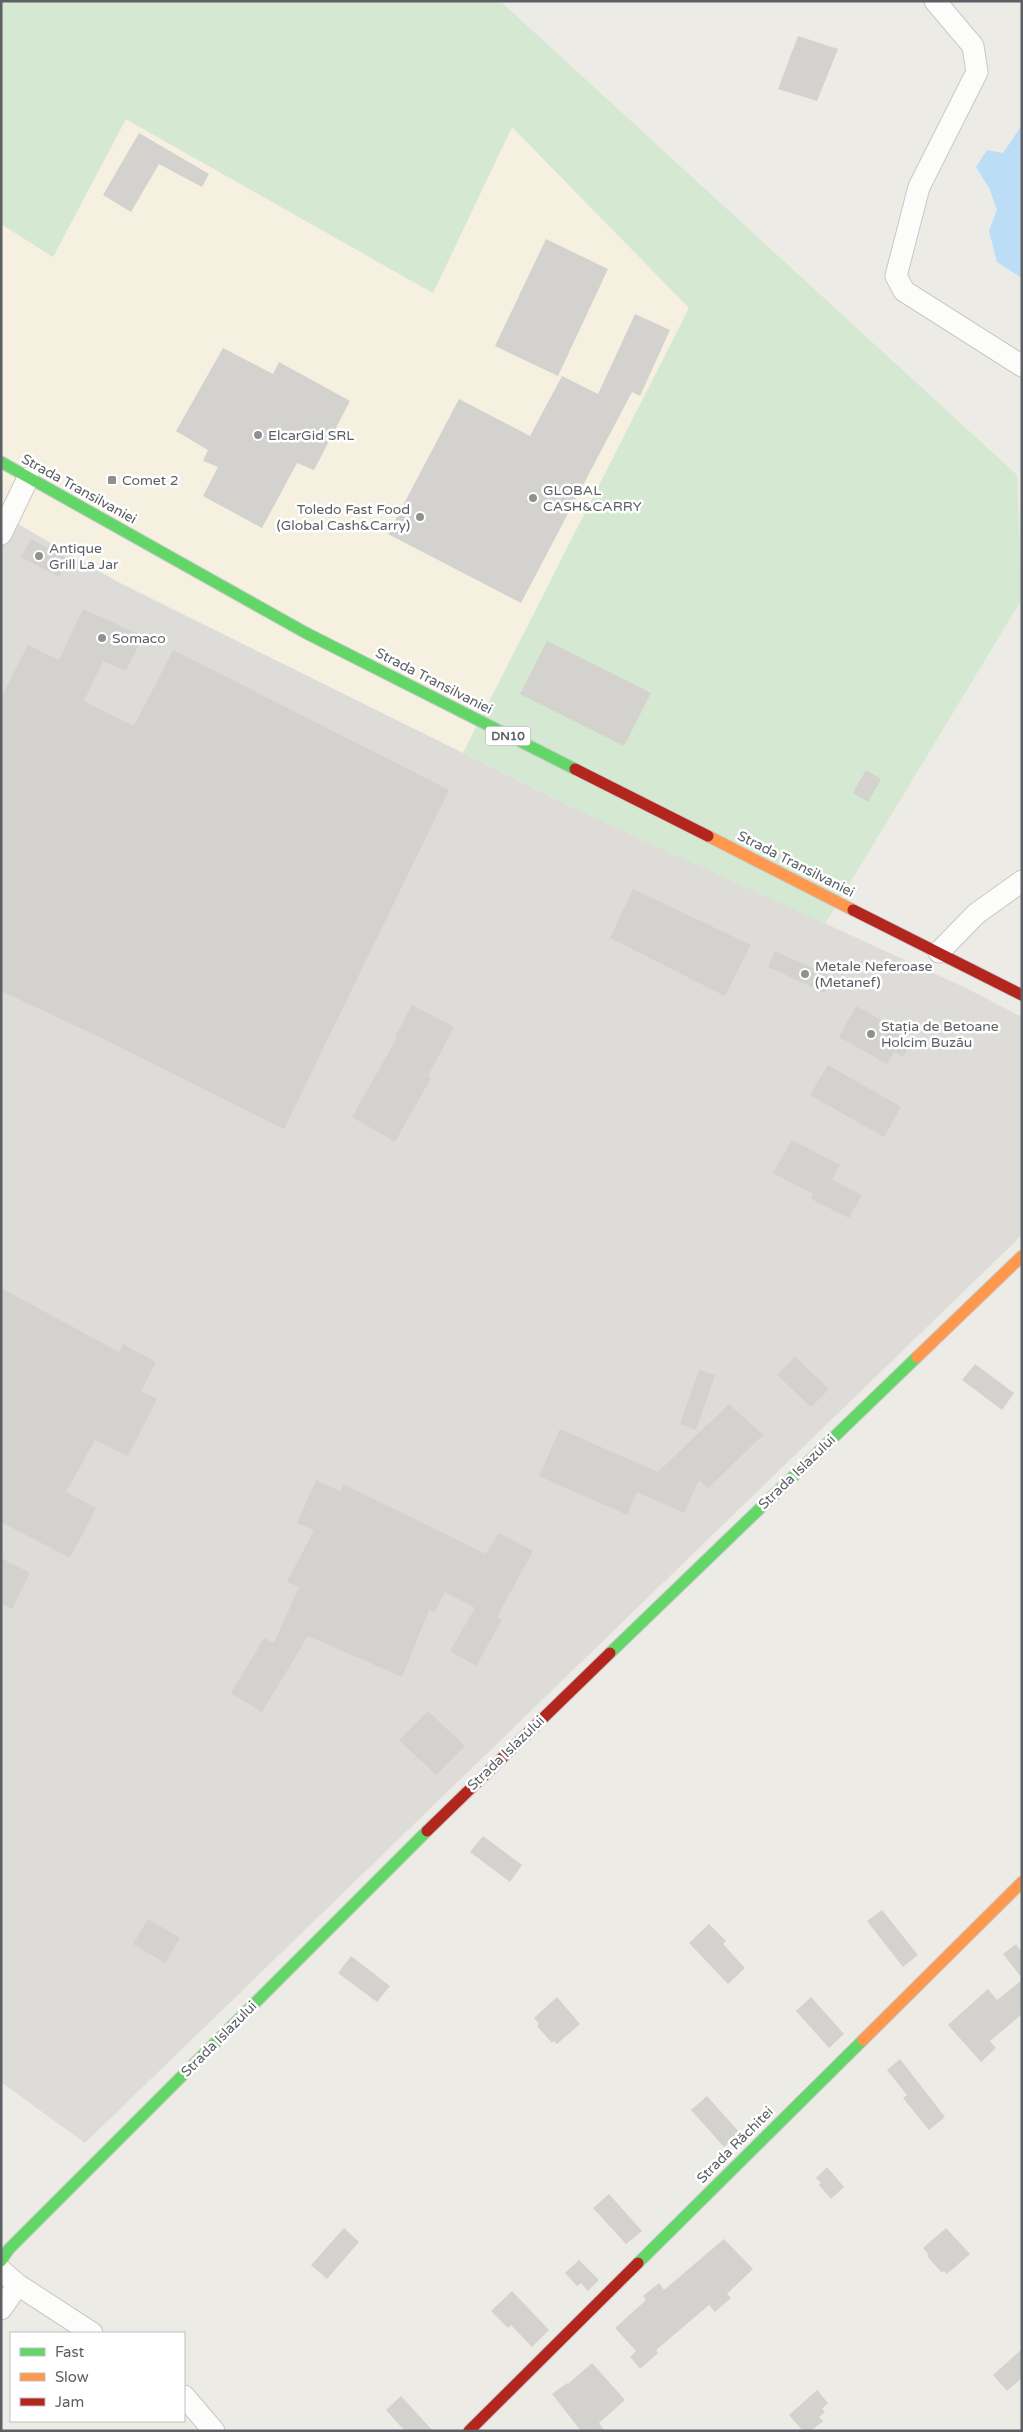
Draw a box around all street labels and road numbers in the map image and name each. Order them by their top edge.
street label: Strada Transilvaniei [18,450,140,528]
street label: Strada Transilvaniei [373,644,495,718]
road number: DN10 [486,726,530,746]
street label: Strada Transilvaniei [735,827,857,901]
street label: Strada Islazului [755,1431,839,1513]
street label: Strada Islazului [464,1712,548,1794]
street label: Strada Islazului [178,1998,260,2080]
street label: Strada Răchitei [693,2103,777,2187]

